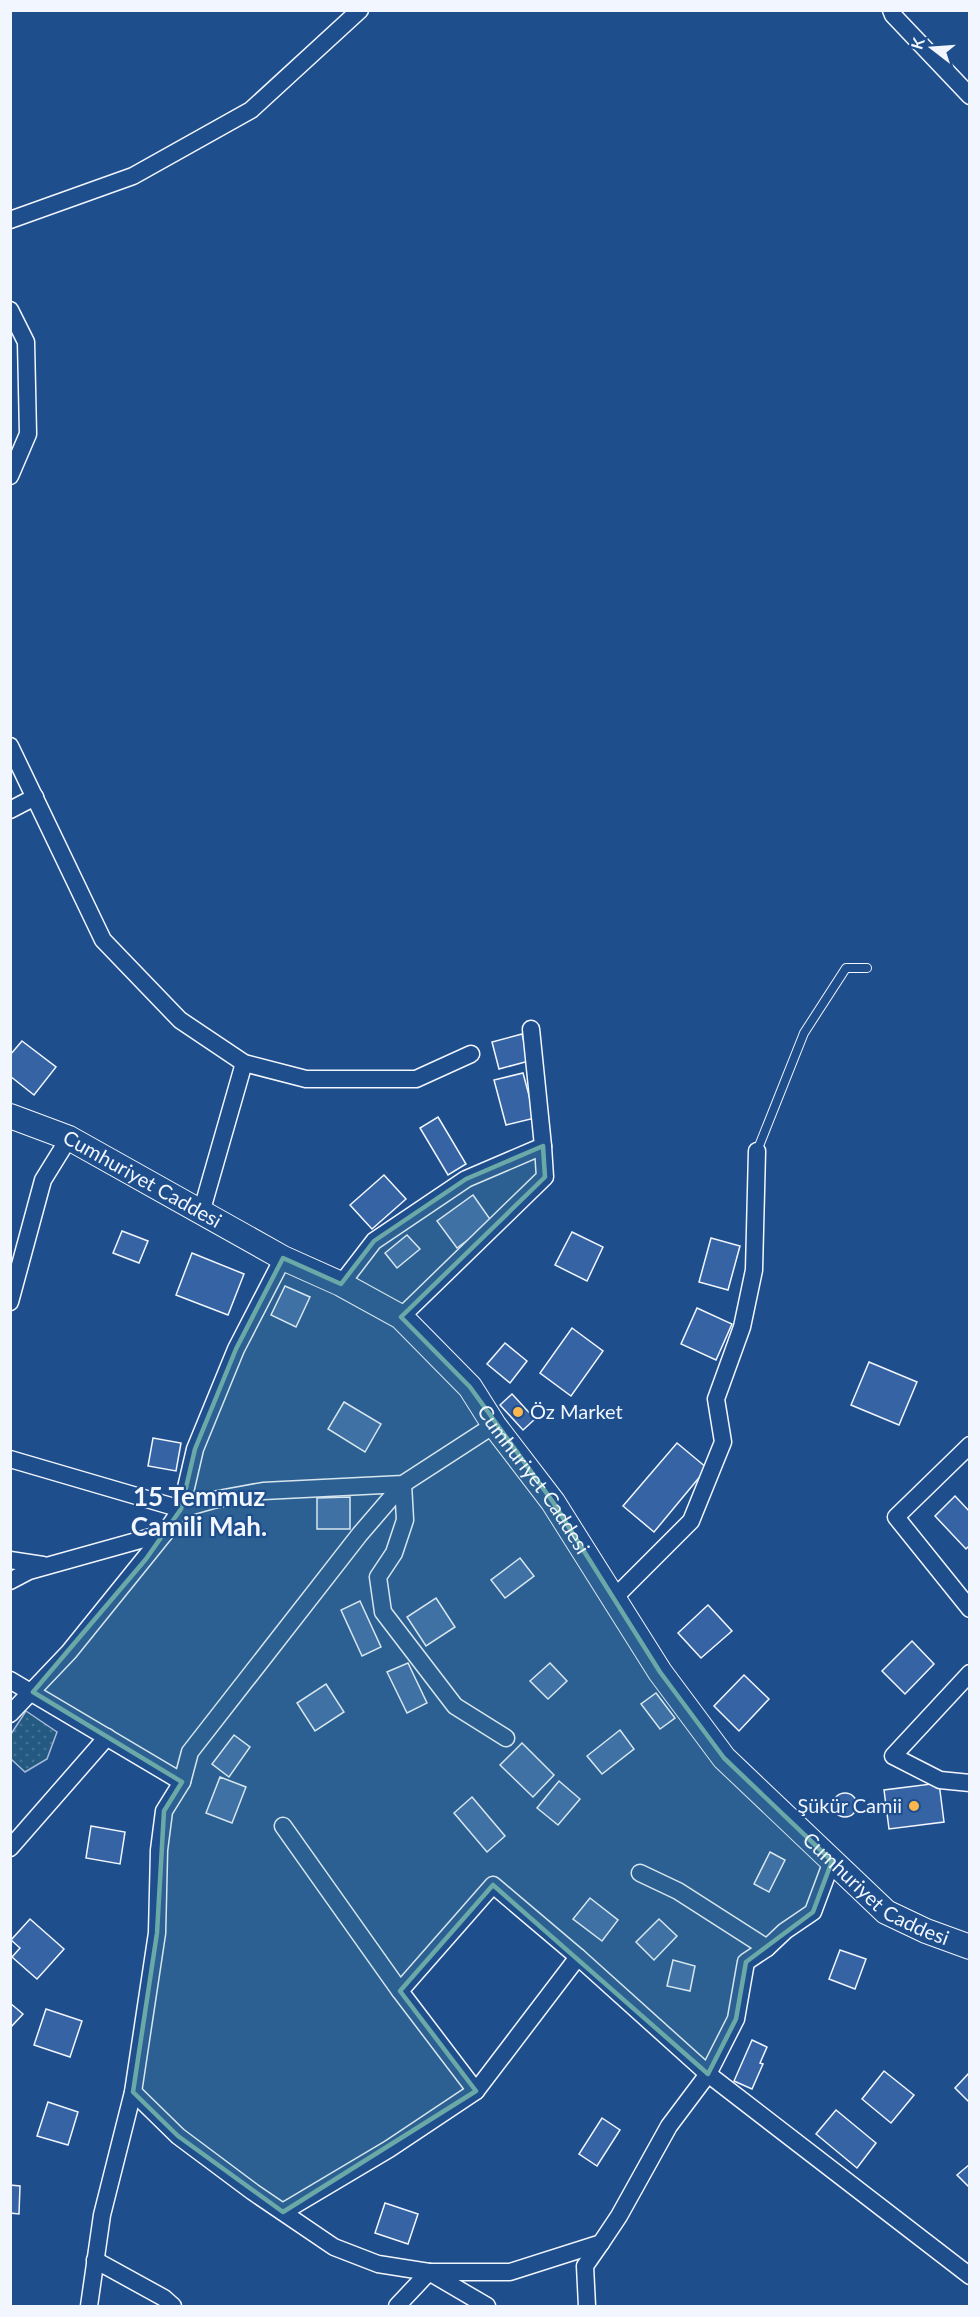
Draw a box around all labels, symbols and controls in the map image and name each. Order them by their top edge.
north arrow [902,18,962,78]
text: K [906,34,928,51]
street label: Cumhuriyet Caddesi [59,1124,226,1232]
place label: Öz Market [530,1399,623,1423]
street label: Cumhuriyet Caddesi [473,1400,596,1558]
marker: Öz Market [511,1405,525,1419]
district label: 15 Temmuz Camili Mah. [131,1480,267,1542]
place label: Şükür Camii [798,1793,902,1817]
marker: Şükür Camii [907,1799,921,1813]
street label: Cumhuriyet Caddesi [799,1827,952,1949]

